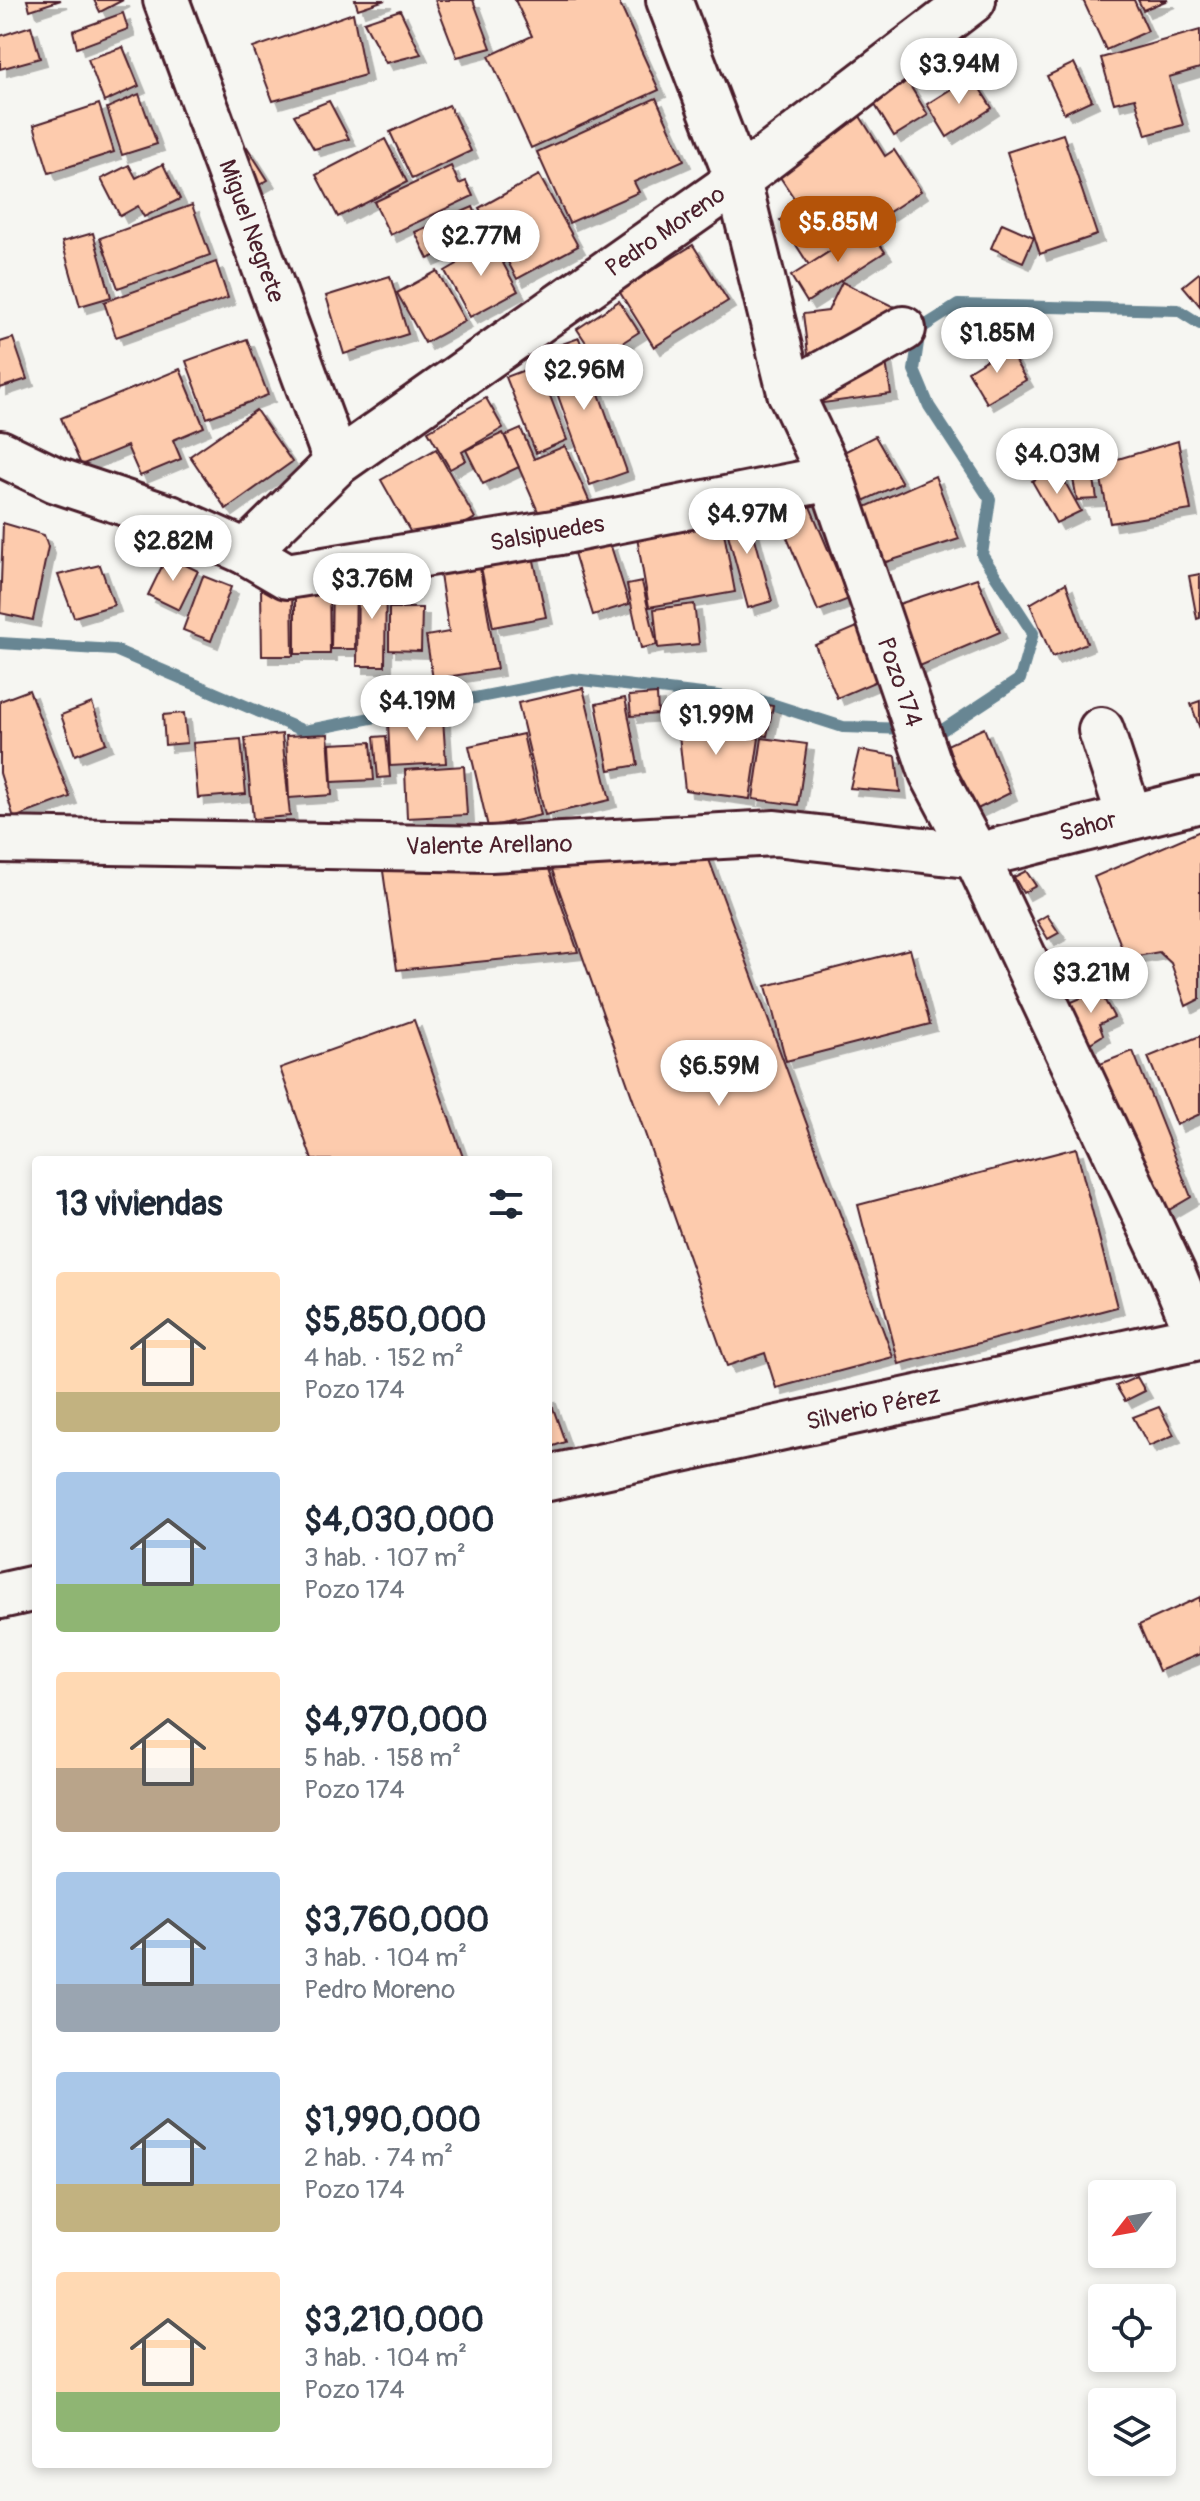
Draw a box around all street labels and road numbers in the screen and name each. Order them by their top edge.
street label: Miguel Negrete [212,156,291,307]
street label: Pedro Moreno [600,179,731,283]
street label: Salsipuedes [488,509,607,558]
street label: Pozo 174 [871,634,928,731]
street label: Sahor [1056,805,1120,848]
street label: Valente Arellano [405,830,573,861]
street label: Silverio Pérez [804,1380,943,1437]

